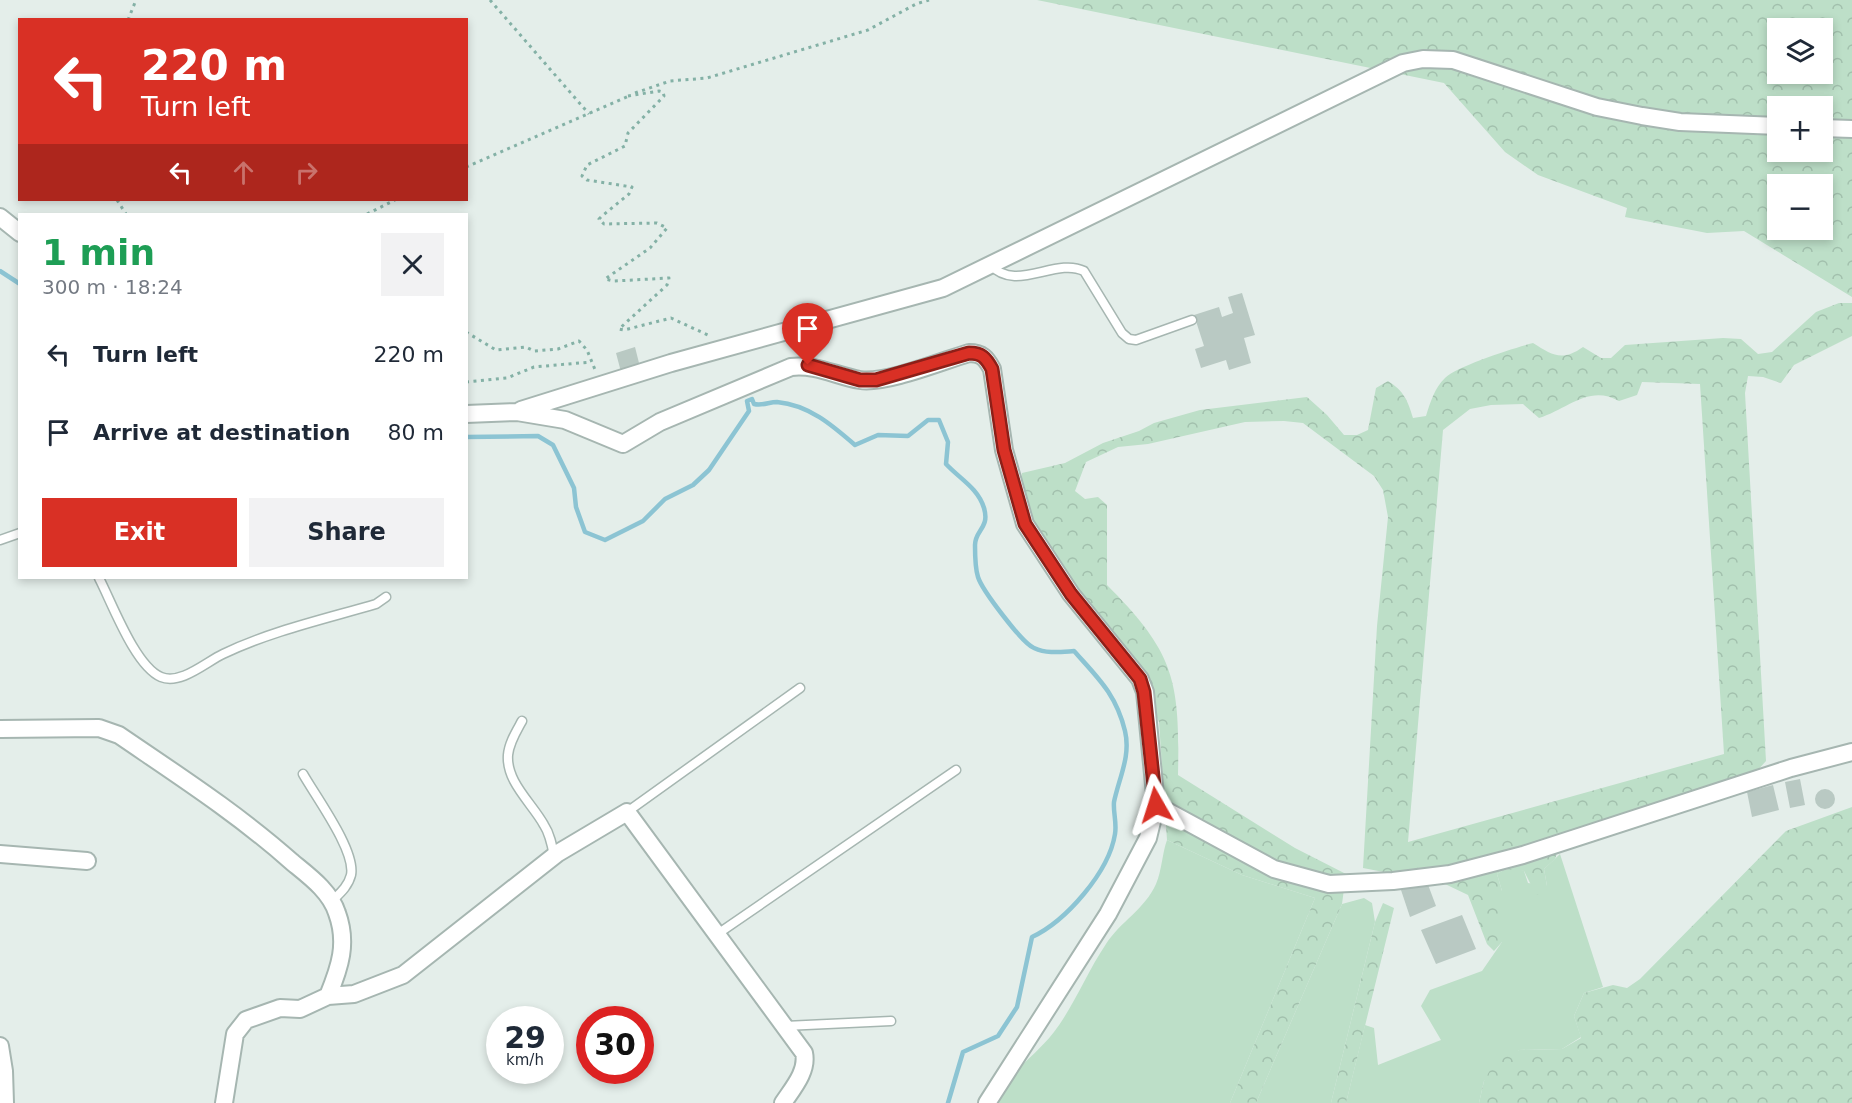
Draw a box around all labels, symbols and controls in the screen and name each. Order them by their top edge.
map controls [1767,18,1833,240]
button: layers [1767,18,1833,84]
text: 220 m [141,41,287,90]
icon: left [42,42,120,120]
text: Turn left [141,91,251,122]
button: + [1767,96,1833,162]
icon: left [164,156,197,189]
icon: ahead [227,156,260,189]
icon: right [290,156,323,189]
button: − [1767,174,1833,240]
text: 1 min [42,232,155,273]
button: close [381,233,444,296]
text: 300 m · 18:24 [42,275,183,299]
pin [782,303,833,365]
icon: arrive [791,312,824,345]
icon: left [42,338,75,371]
text: Turn left [93,342,198,367]
text: 220 m [374,342,444,367]
icon: arrive [42,416,75,449]
text: Arrive at destination [93,420,350,445]
text: 80 m [388,420,444,445]
button: Exit [42,498,237,567]
button: Share [249,498,444,567]
position arrow [1124,773,1188,837]
speed limit sign: 30 [576,1006,654,1084]
text: 29 [504,1020,546,1055]
text: km/h [506,1051,544,1069]

